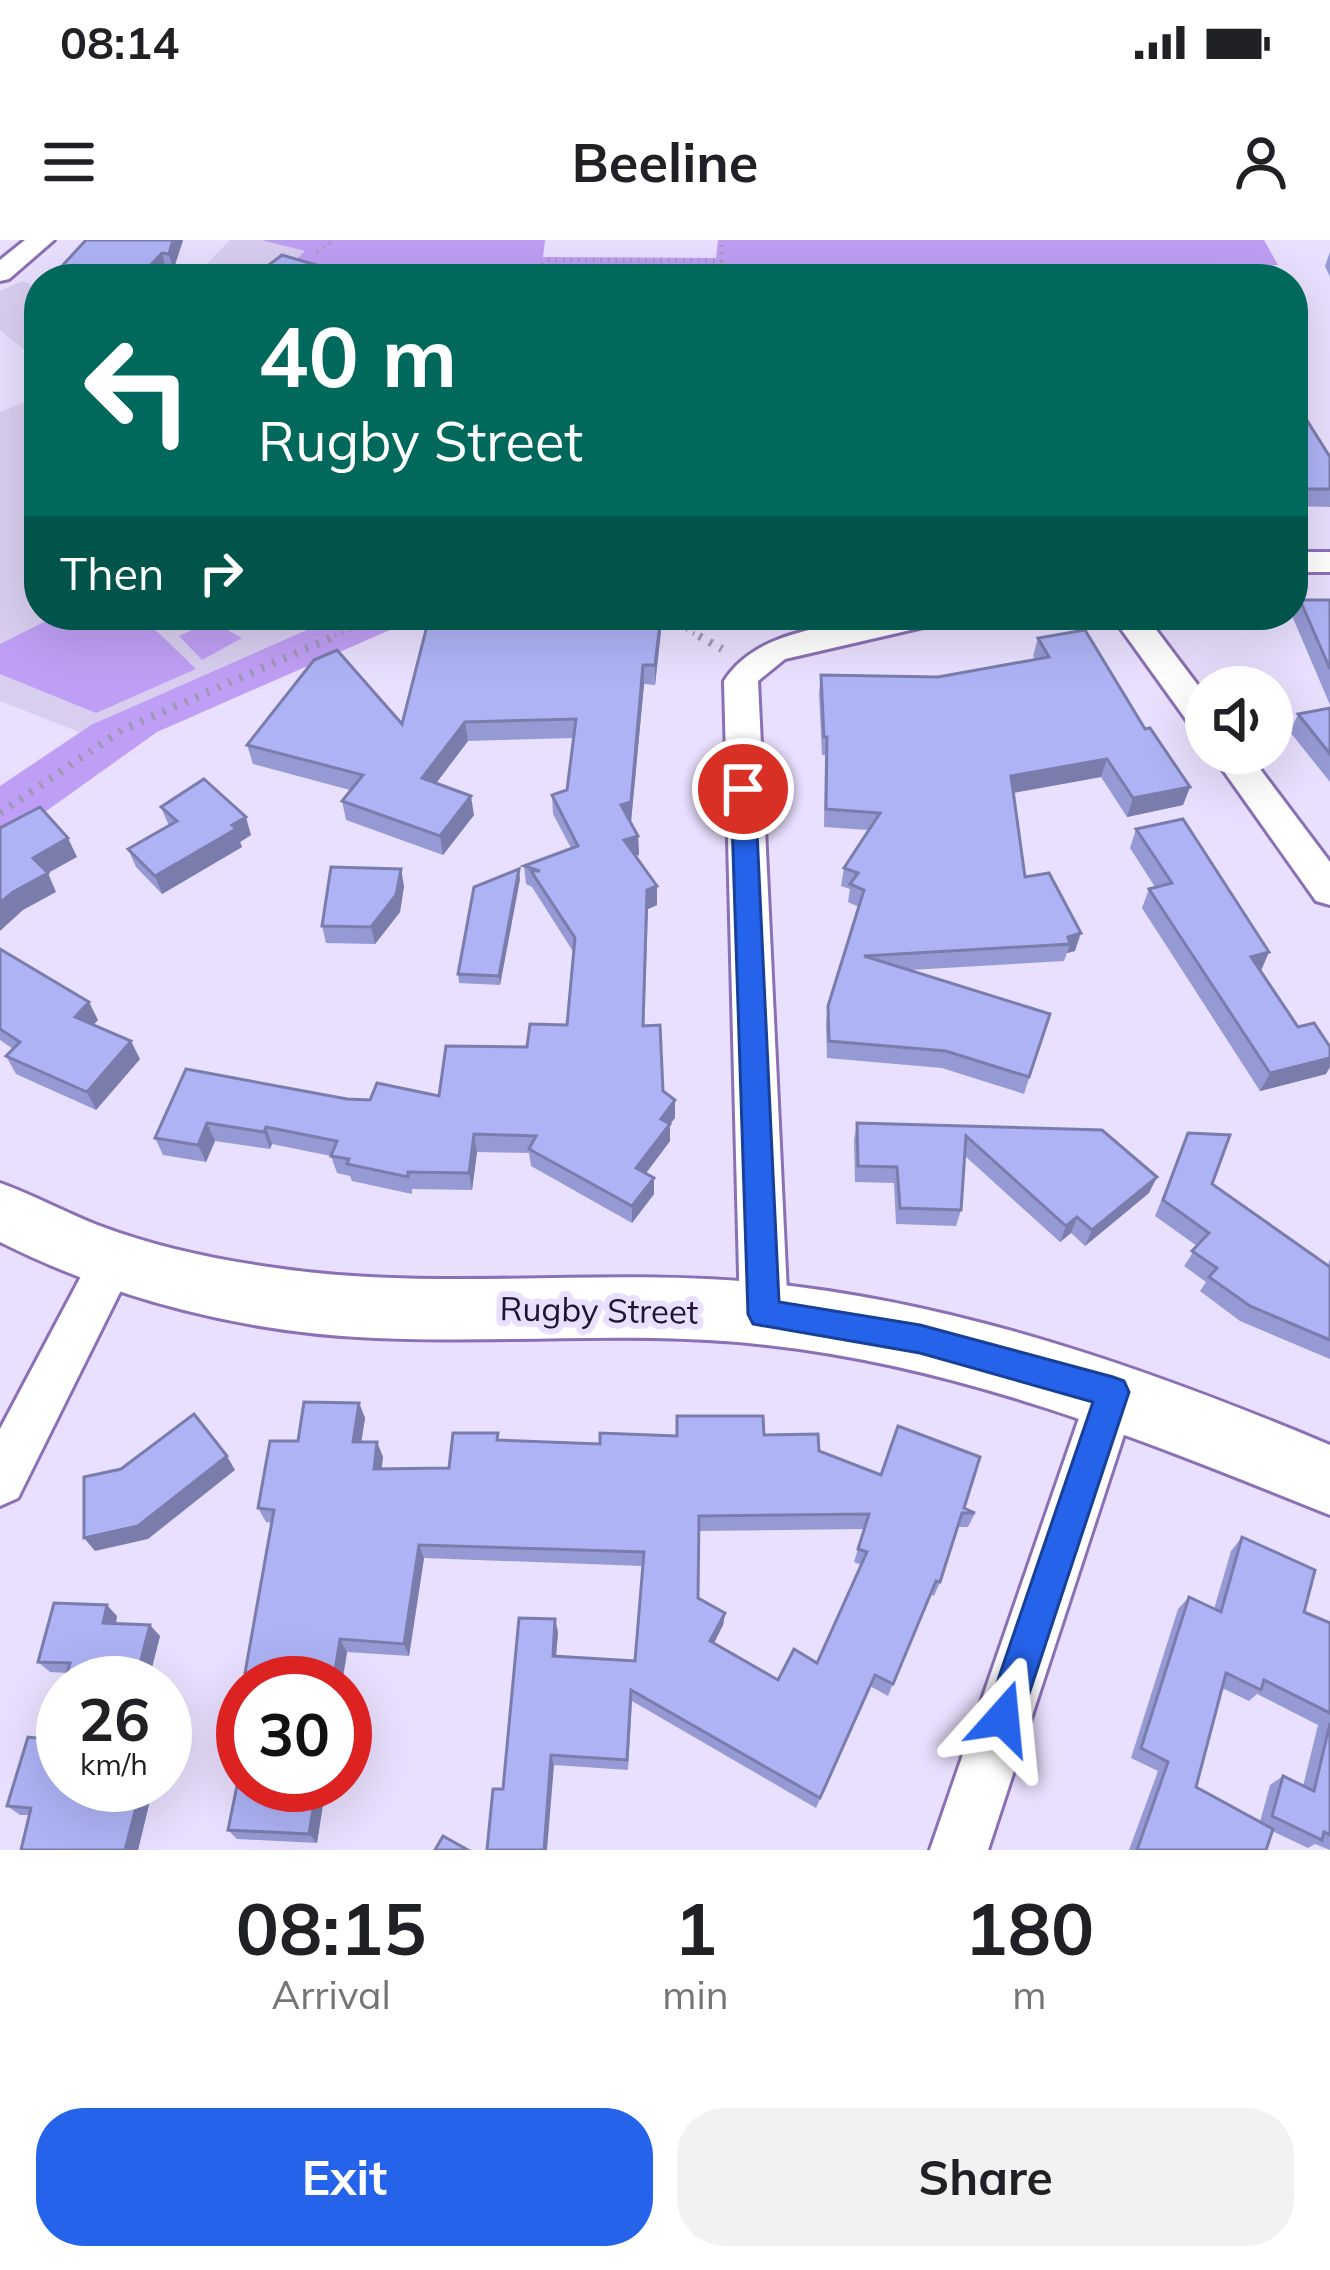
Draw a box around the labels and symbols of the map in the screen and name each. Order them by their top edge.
pin [692,738,794,840]
street label: Rugby Street [499,1287,699,1332]
position arrow [940,1655,1066,1781]
speed limit sign: 30 [216,1656,372,1812]

